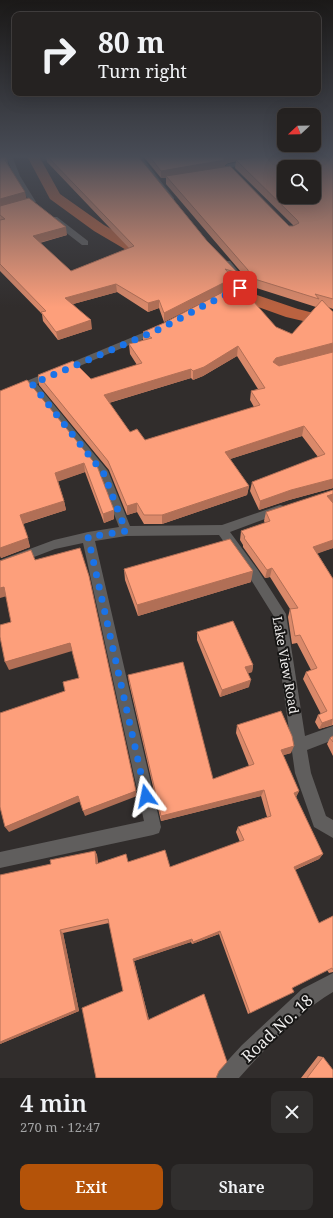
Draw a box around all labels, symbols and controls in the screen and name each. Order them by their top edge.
text: 80 m [98,23,165,61]
icon: right [32,28,84,80]
text: Turn right [98,59,187,83]
north arrow [277,108,321,152]
map controls [277,108,321,204]
button: search [277,160,321,204]
pin [223,271,257,305]
icon: arrive [229,277,251,299]
street label: Lake View Road [269,615,303,715]
position arrow [125,775,167,817]
street label: Road No. 18 [237,989,318,1067]
text: 4 min [20,1086,87,1119]
button: close [271,1091,313,1133]
text: 270 m · 12:47 [20,1118,100,1136]
button: Exit [20,1164,163,1210]
button: Share [171,1164,313,1210]

